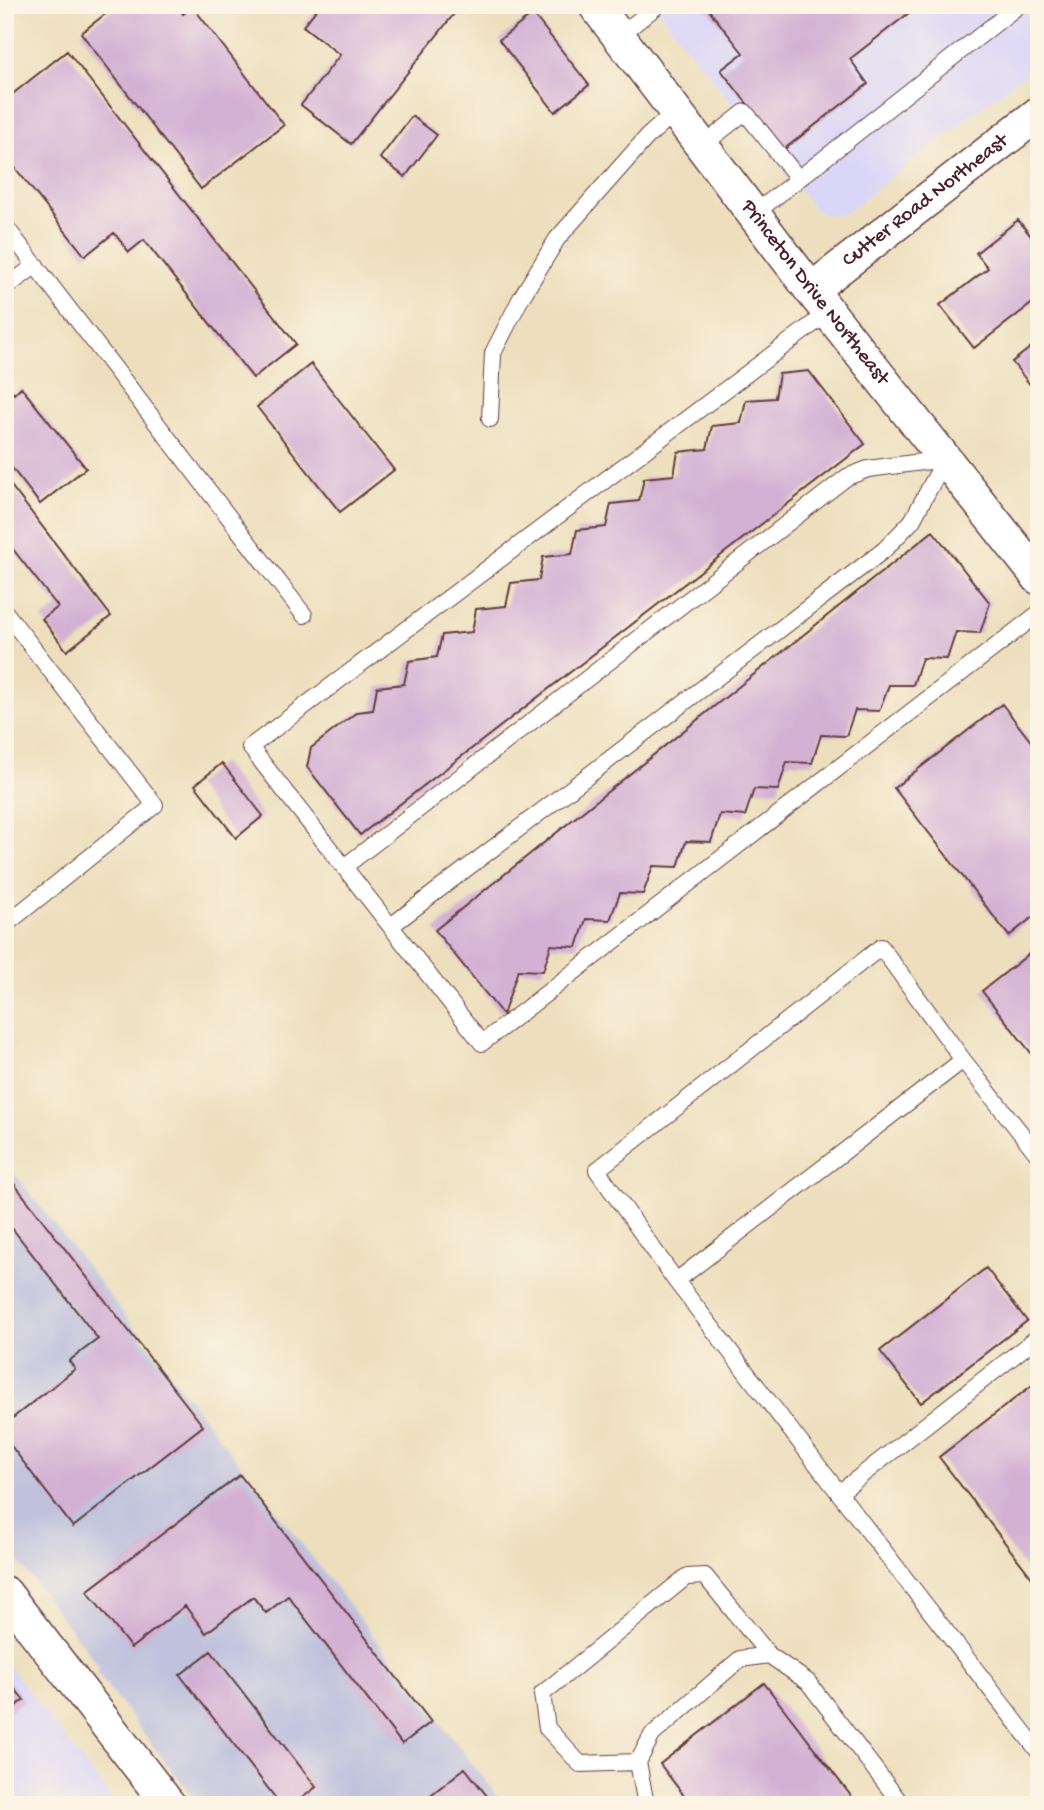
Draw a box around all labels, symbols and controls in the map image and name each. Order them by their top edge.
street label: Cutter Road Northeast [838,127,1015,273]
street label: Princeton Drive Northeast [734,194,896,392]

